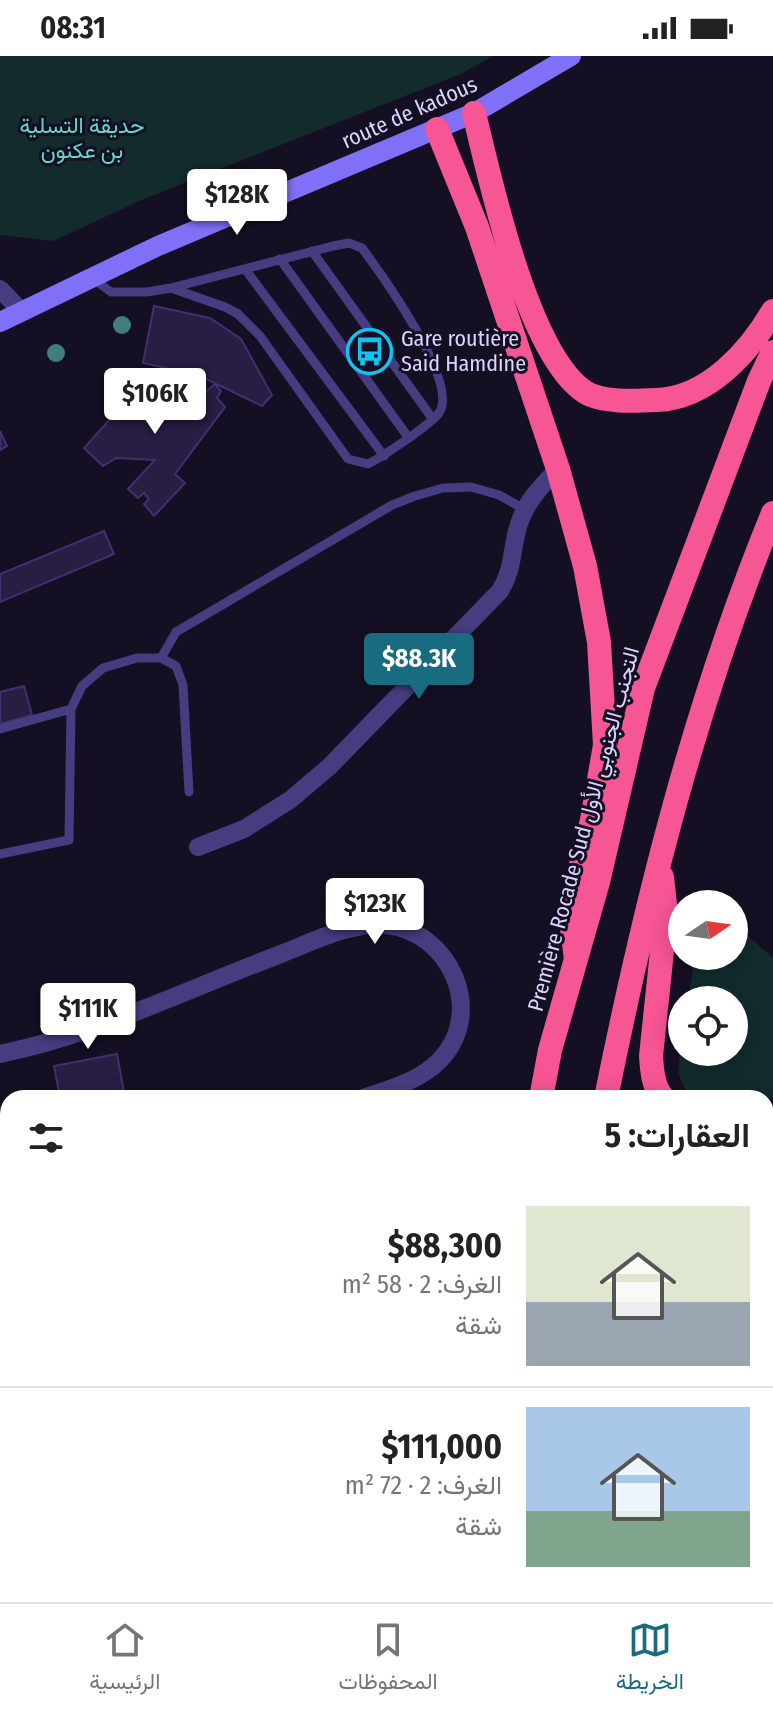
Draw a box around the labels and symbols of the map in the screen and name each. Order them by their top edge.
street label: route de kadous [337,70,481,154]
park label: حديقة التسلية بن عكنون [19,112,145,164]
pin: $128K [181,169,293,237]
place label: Gare routière Said Hamdine [401,325,526,377]
bus stop icon: Gare routière Said Hamdine [346,327,394,375]
pin: $106K [99,368,211,436]
pin: $88.3K [354,633,484,701]
street label: Première Rocade Sud التجنب الجنوبي الأول [522,644,650,1016]
pin: $123K [319,878,431,946]
north arrow [668,890,748,970]
pin: $111K [32,983,144,1051]

